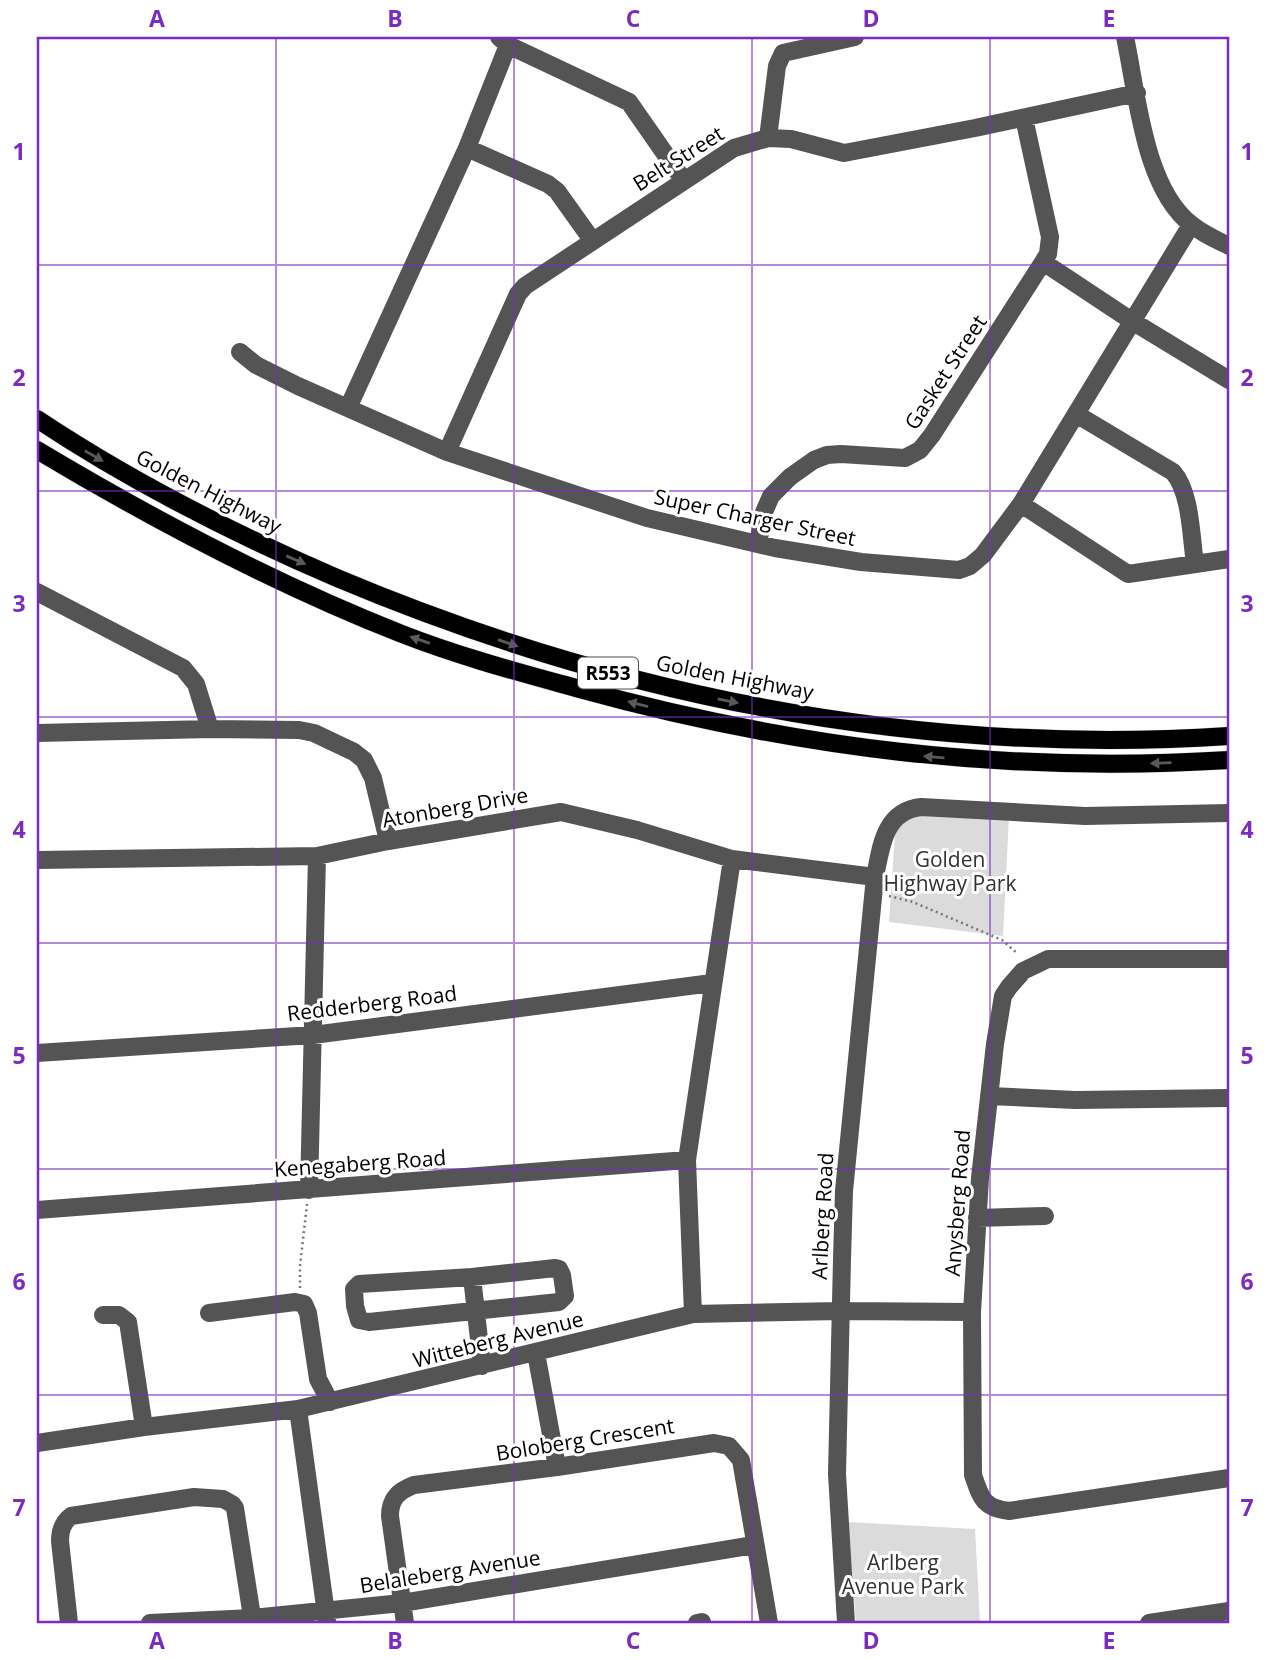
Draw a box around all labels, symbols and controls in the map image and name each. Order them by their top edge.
text: A [149,2,165,34]
text: B [387,2,403,34]
text: C [626,2,640,34]
text: D [862,2,880,34]
text: E [1103,2,1115,34]
street label: Belt Street [627,119,729,197]
text: 1 [12,135,26,167]
text: 1 [1240,135,1254,167]
street label: Gasket Street [897,309,993,435]
text: 2 [12,361,26,393]
text: 2 [1240,361,1254,393]
street label: Golden Highway [131,442,287,540]
one-way arrow [84,450,103,462]
street label: Super Charger Street [652,482,858,552]
one-way arrow [286,554,306,566]
text: 3 [12,587,26,619]
text: 3 [1240,587,1254,619]
one-way arrow [409,634,430,645]
one-way arrow [497,638,518,649]
street label: Golden Highway [654,648,817,706]
road number: R553 [578,658,638,688]
one-way arrow [717,696,739,707]
one-way arrow [627,698,649,709]
one-way arrow [923,751,945,762]
one-way arrow [1150,757,1172,768]
street label: Atonberg Drive [380,780,530,834]
text: 4 [12,813,26,845]
text: 4 [1240,813,1254,845]
park label: Golden Highway Park [884,845,1016,897]
street label: Redderberg Road [285,979,459,1027]
text: 5 [12,1039,26,1071]
text: 5 [1240,1039,1254,1071]
street label: Anysberg Road [938,1129,976,1277]
street label: Kenegaberg Road [273,1143,447,1183]
street label: Arlberg Road [805,1152,839,1280]
text: 6 [12,1265,26,1297]
text: 6 [1240,1265,1254,1297]
street label: Witteberg Avenue [410,1304,586,1374]
street label: Boloberg Crescent [494,1411,676,1467]
text: 7 [12,1491,26,1523]
text: 7 [1240,1491,1254,1523]
street label: Belaleberg Avenue [358,1543,542,1599]
park label: Arlberg Avenue Park [842,1548,964,1600]
text: A [149,1624,165,1656]
text: B [387,1624,403,1656]
text: C [626,1624,640,1656]
text: D [862,1624,880,1656]
text: E [1103,1624,1115,1656]

